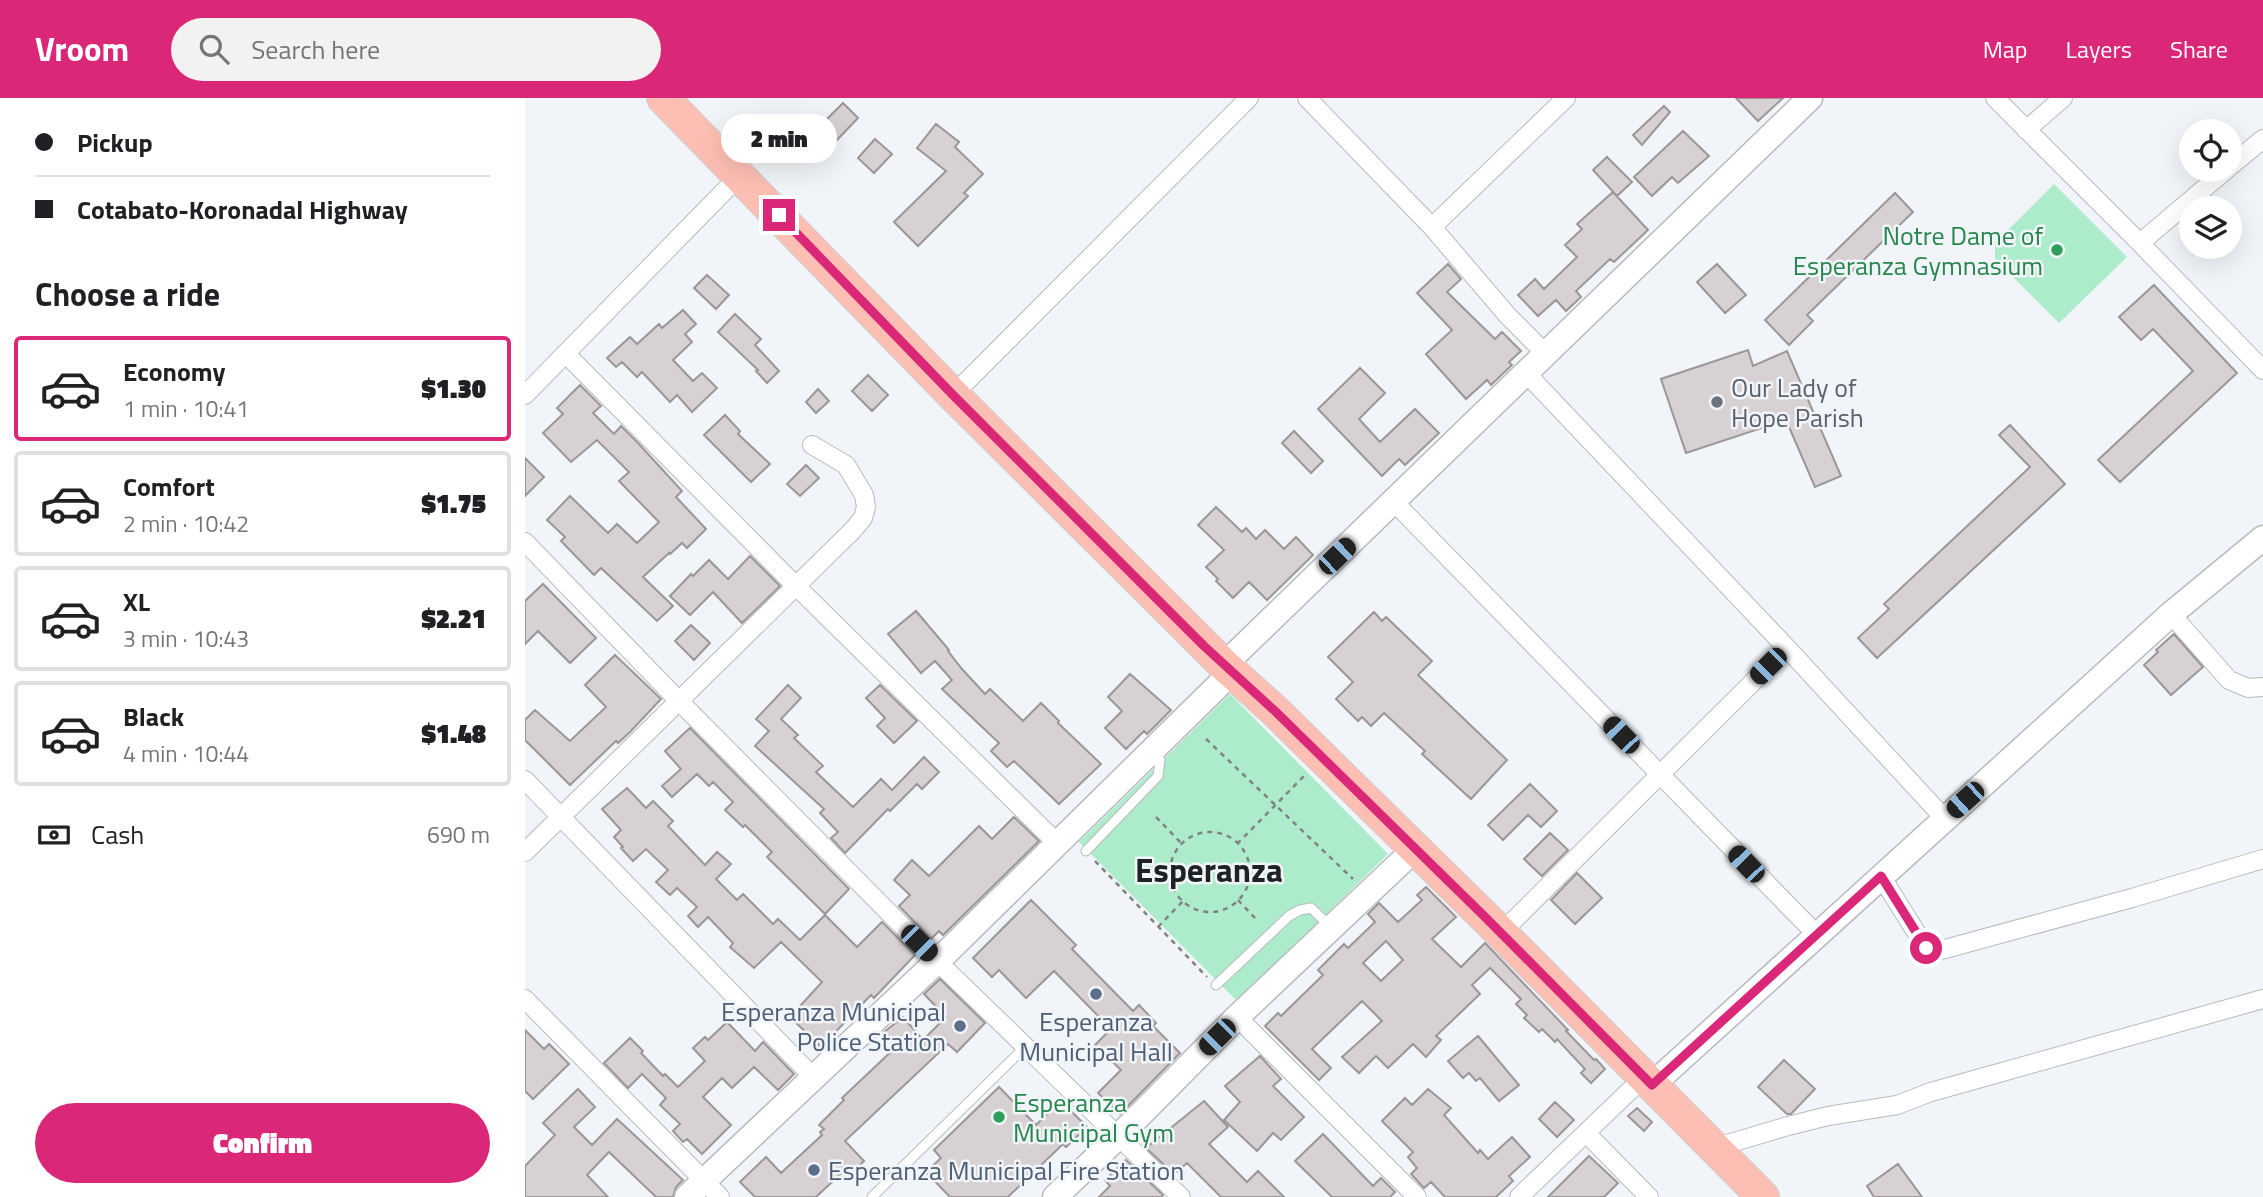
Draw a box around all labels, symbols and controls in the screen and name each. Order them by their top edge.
search box [171,18,661,81]
text: Vroom [35,24,129,74]
icon: search [195,30,233,68]
text: Search here [251,30,380,69]
text: Map [1983,31,2028,67]
text: Layers [2066,31,2132,67]
text: Share [2170,31,2228,67]
callout: 2 min [721,114,837,162]
map controls [2179,119,2242,259]
button: locate [2179,119,2242,182]
text: 2 min [750,121,808,156]
text: Pickup [77,123,153,162]
text: Cotabato-Koronadal Highway [77,190,408,229]
button: layers [2179,196,2242,259]
route end [763,199,795,231]
place label: Notre Dame of Esperanza Gymnasium [1793,216,2043,285]
marker: Notre Dame of Esperanza Gymnasium [2049,242,2065,258]
text: Choose a ride [35,270,220,318]
text: Economy [123,352,225,391]
icon: car [39,357,102,420]
place label: Our Lady of Hope Parish [1731,368,1864,437]
text: $1.30 [421,369,486,408]
text: 1 min · 10:41 [123,391,249,426]
marker: Our Lady of Hope Parish [1709,394,1725,410]
text: Comfort [123,467,215,506]
icon: car [39,472,102,535]
text: $1.75 [421,484,486,523]
text: 2 min · 10:42 [123,506,249,541]
car [1315,534,1360,578]
text: XL [123,582,150,621]
icon: car [39,587,102,650]
text: $2.21 [421,599,486,638]
text: 3 min · 10:43 [123,621,249,656]
car [1746,644,1791,688]
text: Black [123,697,184,736]
icon: car [39,702,102,765]
car [1599,713,1644,757]
text: $1.48 [421,714,486,753]
text: 4 min · 10:44 [123,736,249,771]
car [1943,778,1988,822]
text: Cash [91,815,144,854]
icon: cash [35,816,73,854]
text: 690 m [427,817,490,852]
car [1724,842,1769,886]
district label: Esperanza [1135,845,1283,895]
car [897,921,942,965]
route start [1910,932,1942,964]
marker: Esperanza Municipal Hall [1088,986,1104,1002]
place label: Esperanza Municipal Police Station [721,992,946,1061]
place label: Esperanza Municipal Hall [1019,1002,1173,1071]
car [1195,1015,1240,1059]
marker: Esperanza Municipal Police Station [952,1018,968,1034]
place label: Esperanza Municipal Gym [1013,1083,1174,1152]
button: Confirm [35,1103,490,1183]
marker: Esperanza Municipal Gym [991,1109,1007,1125]
place label: Esperanza Municipal Fire Station [828,1151,1184,1190]
marker: Esperanza Municipal Fire Station [806,1162,822,1178]

